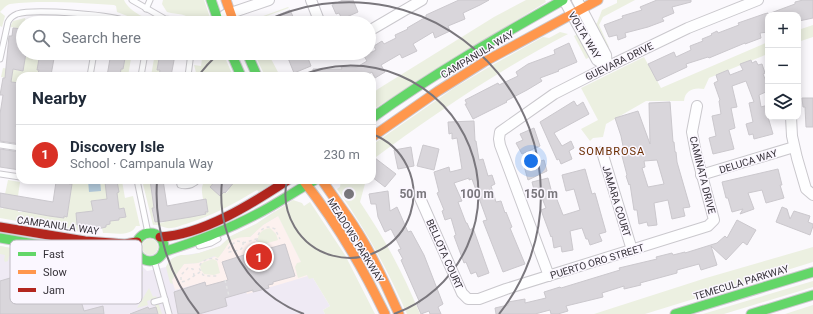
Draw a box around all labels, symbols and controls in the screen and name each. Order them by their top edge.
street label: VOLTA WAY [566,10,603,61]
map controls [765,12,801,120]
button: + [765,12,801,48]
search box [16,16,376,60]
icon: search [30,27,52,49]
street label: CAMPANULA WAY [439,28,516,80]
text: Search here [62,29,141,47]
street label: GUEVARA DRIVE [583,40,655,83]
button: − [765,48,801,84]
button: layers [765,84,801,120]
text: Nearby [32,88,87,108]
street label: CAMINATA DRIVE [688,135,718,215]
text: Discovery Isle [70,138,164,156]
district label: SOMBROSA [579,145,645,158]
text: 1 [41,147,49,162]
text: 230 m [323,147,360,162]
street label: DELUCA WAY [718,147,778,176]
your location [521,151,541,171]
text: School · Campanula Way [70,156,213,171]
street label: JAMARA COURT [600,164,633,238]
centre of rings [342,187,356,201]
text: 50 m [399,187,427,201]
text: 100 m [460,187,494,201]
text: 150 m [524,187,558,201]
street label: MEADOWS PARKWAY [325,196,386,284]
street label: CAMPANULA WAY [16,214,100,237]
street label: BELLOTA COURT [424,218,465,291]
legend [10,240,142,304]
pin: 1 [246,242,272,272]
street label: PUERTO ORO STREET [549,242,645,281]
text: Fast [43,248,65,261]
street label: TEMECULA PARKWAY [692,263,790,302]
text: Slow [43,266,67,279]
text: Jam [43,284,65,297]

